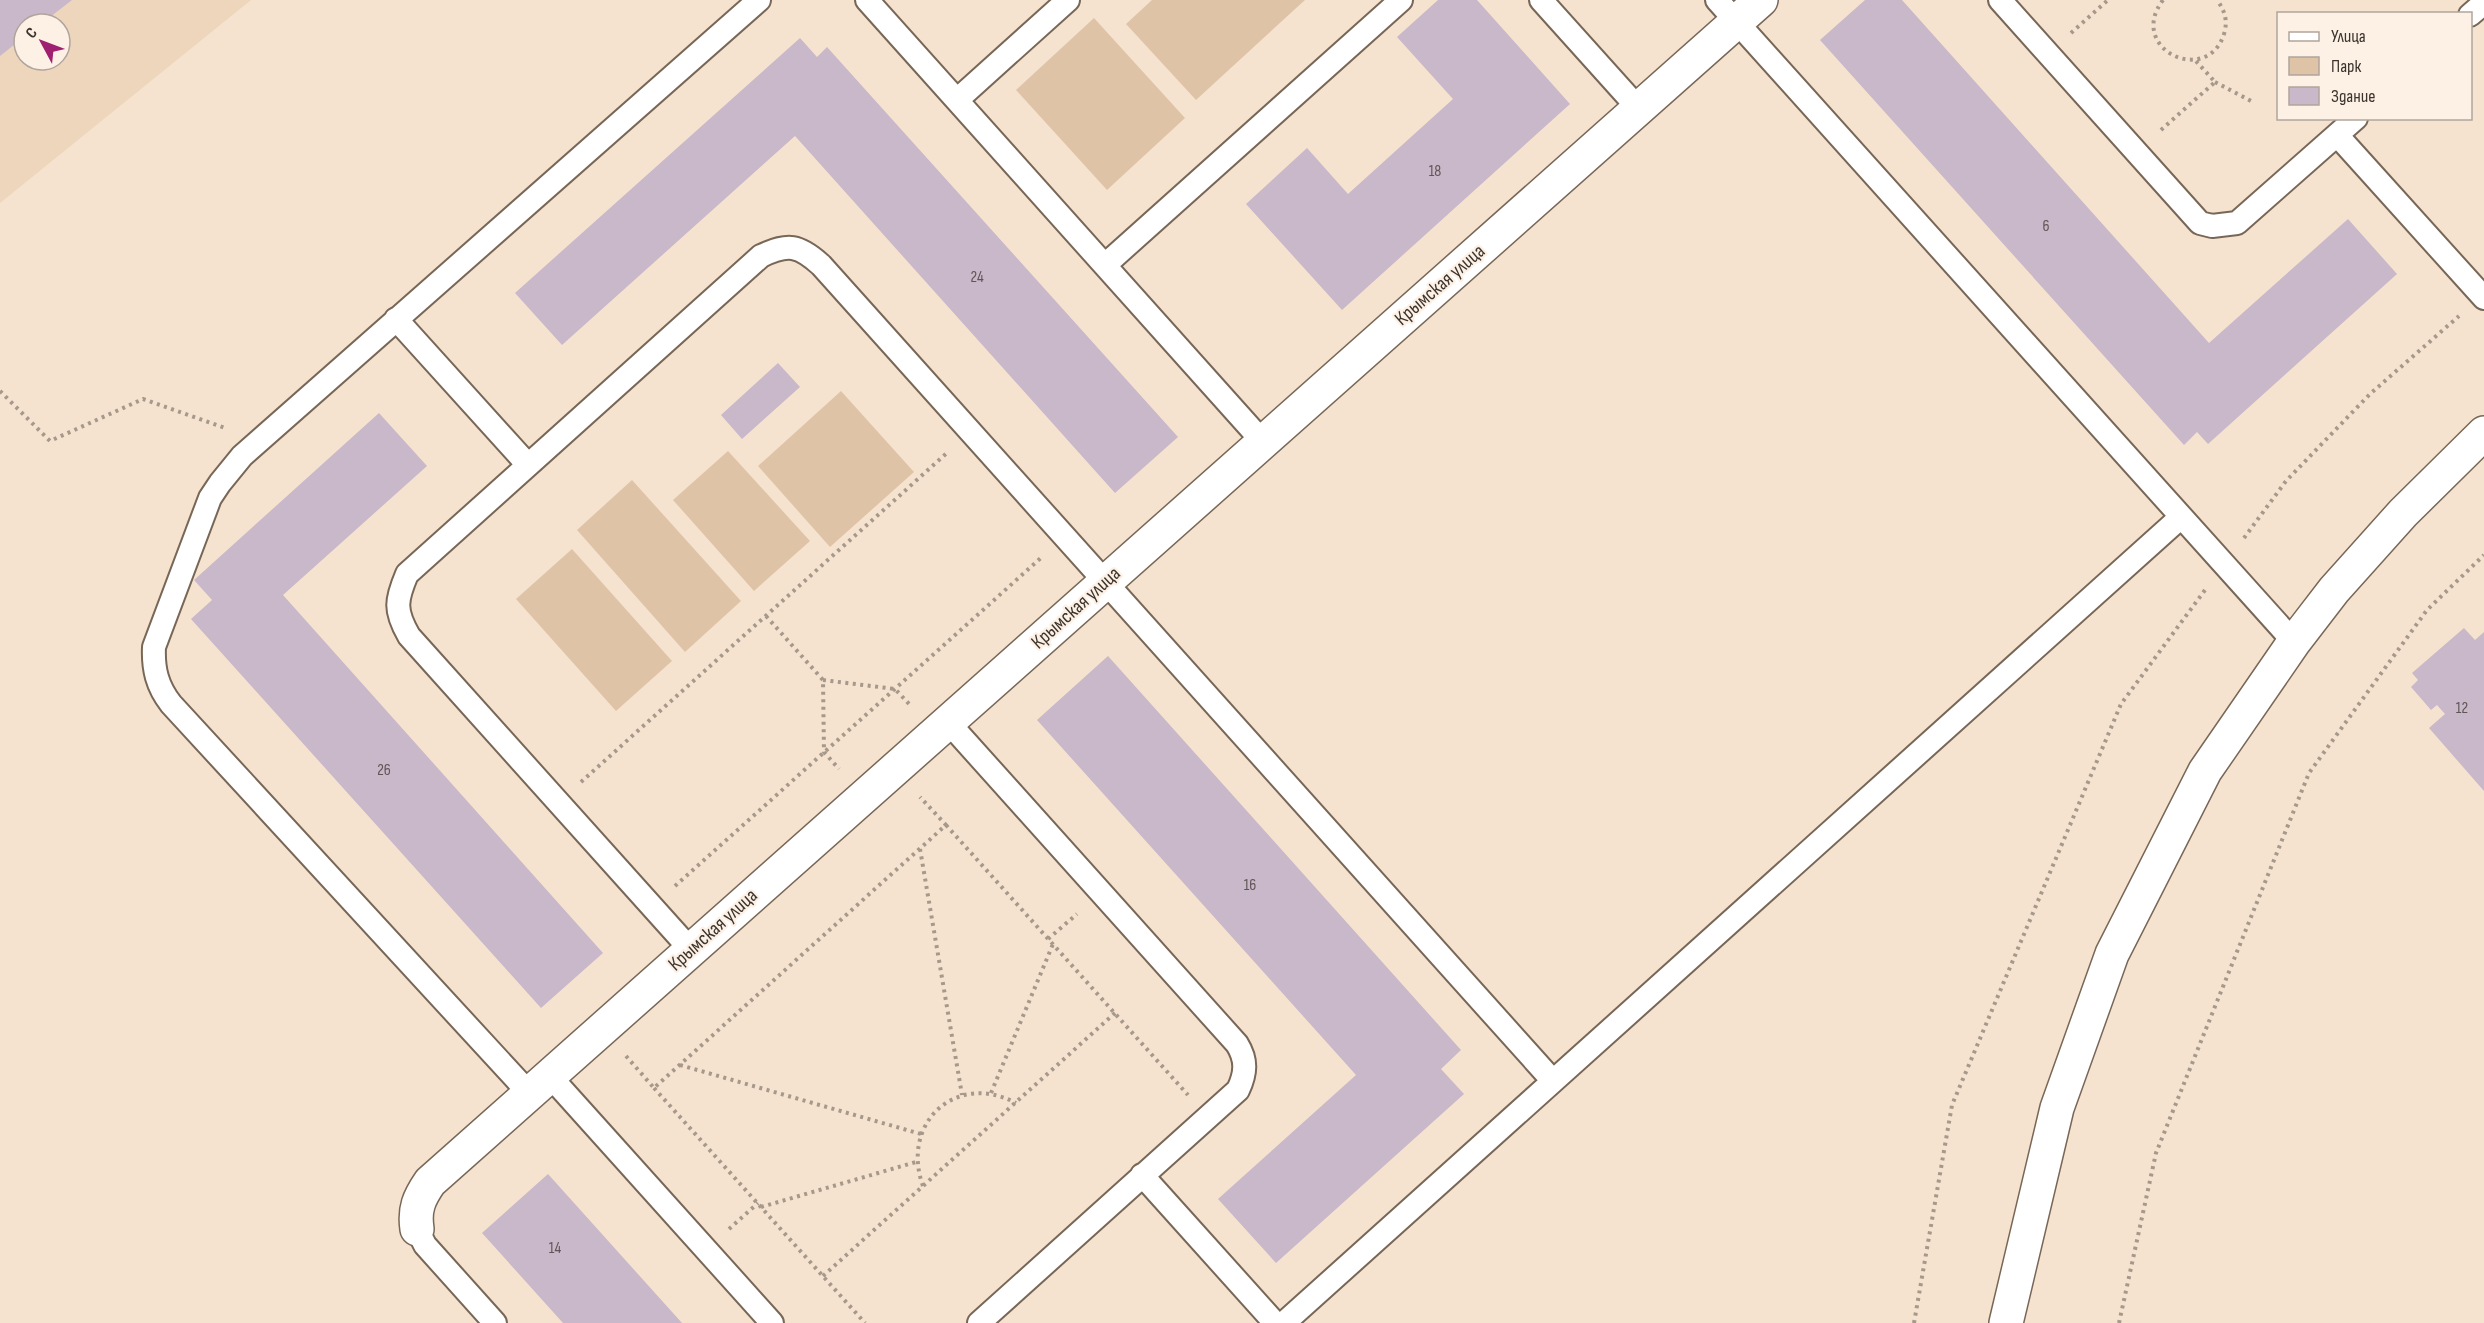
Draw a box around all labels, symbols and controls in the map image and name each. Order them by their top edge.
north arrow [12,12,72,72]
legend [2277,12,2472,120]
text: С [22,24,42,42]
text: Улица [2331,26,2366,47]
text: Парк [2331,56,2362,77]
text: Здание [2331,86,2376,107]
house number: 18 [1429,162,1441,181]
house number: 6 [2042,217,2050,236]
street label: Крымская улица [1390,239,1490,331]
house number: 24 [970,268,984,287]
street label: Крымская улица [1026,562,1126,654]
house number: 12 [2456,699,2468,718]
house number: 26 [377,761,391,780]
house number: 16 [1244,876,1256,895]
street label: Крымская улица [663,884,763,976]
house number: 14 [549,1239,561,1258]

